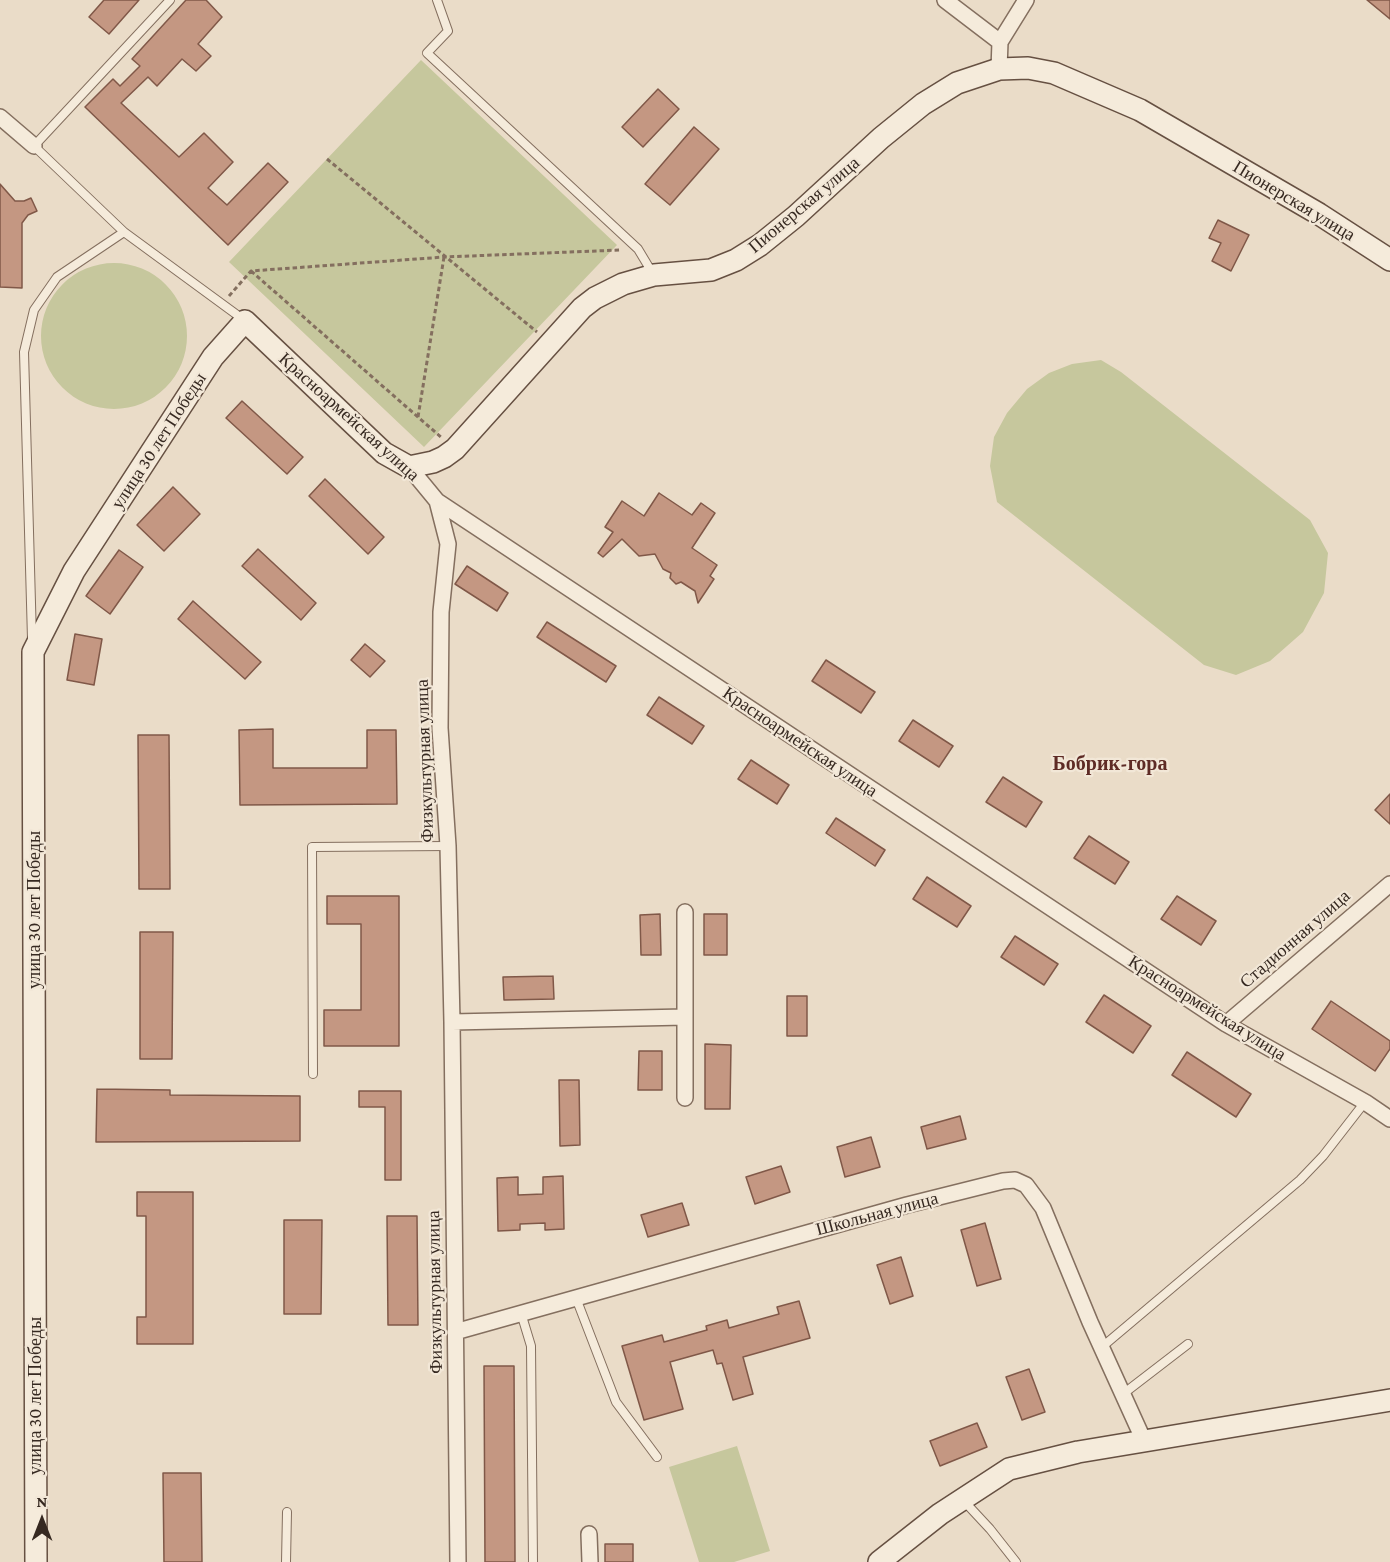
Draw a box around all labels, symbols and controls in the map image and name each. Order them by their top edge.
street label: Пионерская улица [744,152,864,258]
street label: Пионерская улица [1229,156,1359,246]
street label: Красноармейская улица [274,348,424,486]
street label: улица 30 лет Победы [107,369,211,513]
street label: Физкультурная улица [411,679,439,843]
street label: Красноармейская улица [719,682,881,802]
district label: Бобрик-гора [1053,752,1167,776]
street label: улица 30 лет Победы [23,831,45,989]
street label: Стадионная улица [1235,885,1355,993]
street label: Красноармейская улица [1124,951,1290,1065]
street label: Школьная улица [814,1187,940,1241]
street label: Физкультурная улица [423,1210,447,1374]
street label: улица 30 лет Победы [24,1317,46,1475]
north arrow [12,1490,72,1550]
text: N [37,1493,47,1510]

